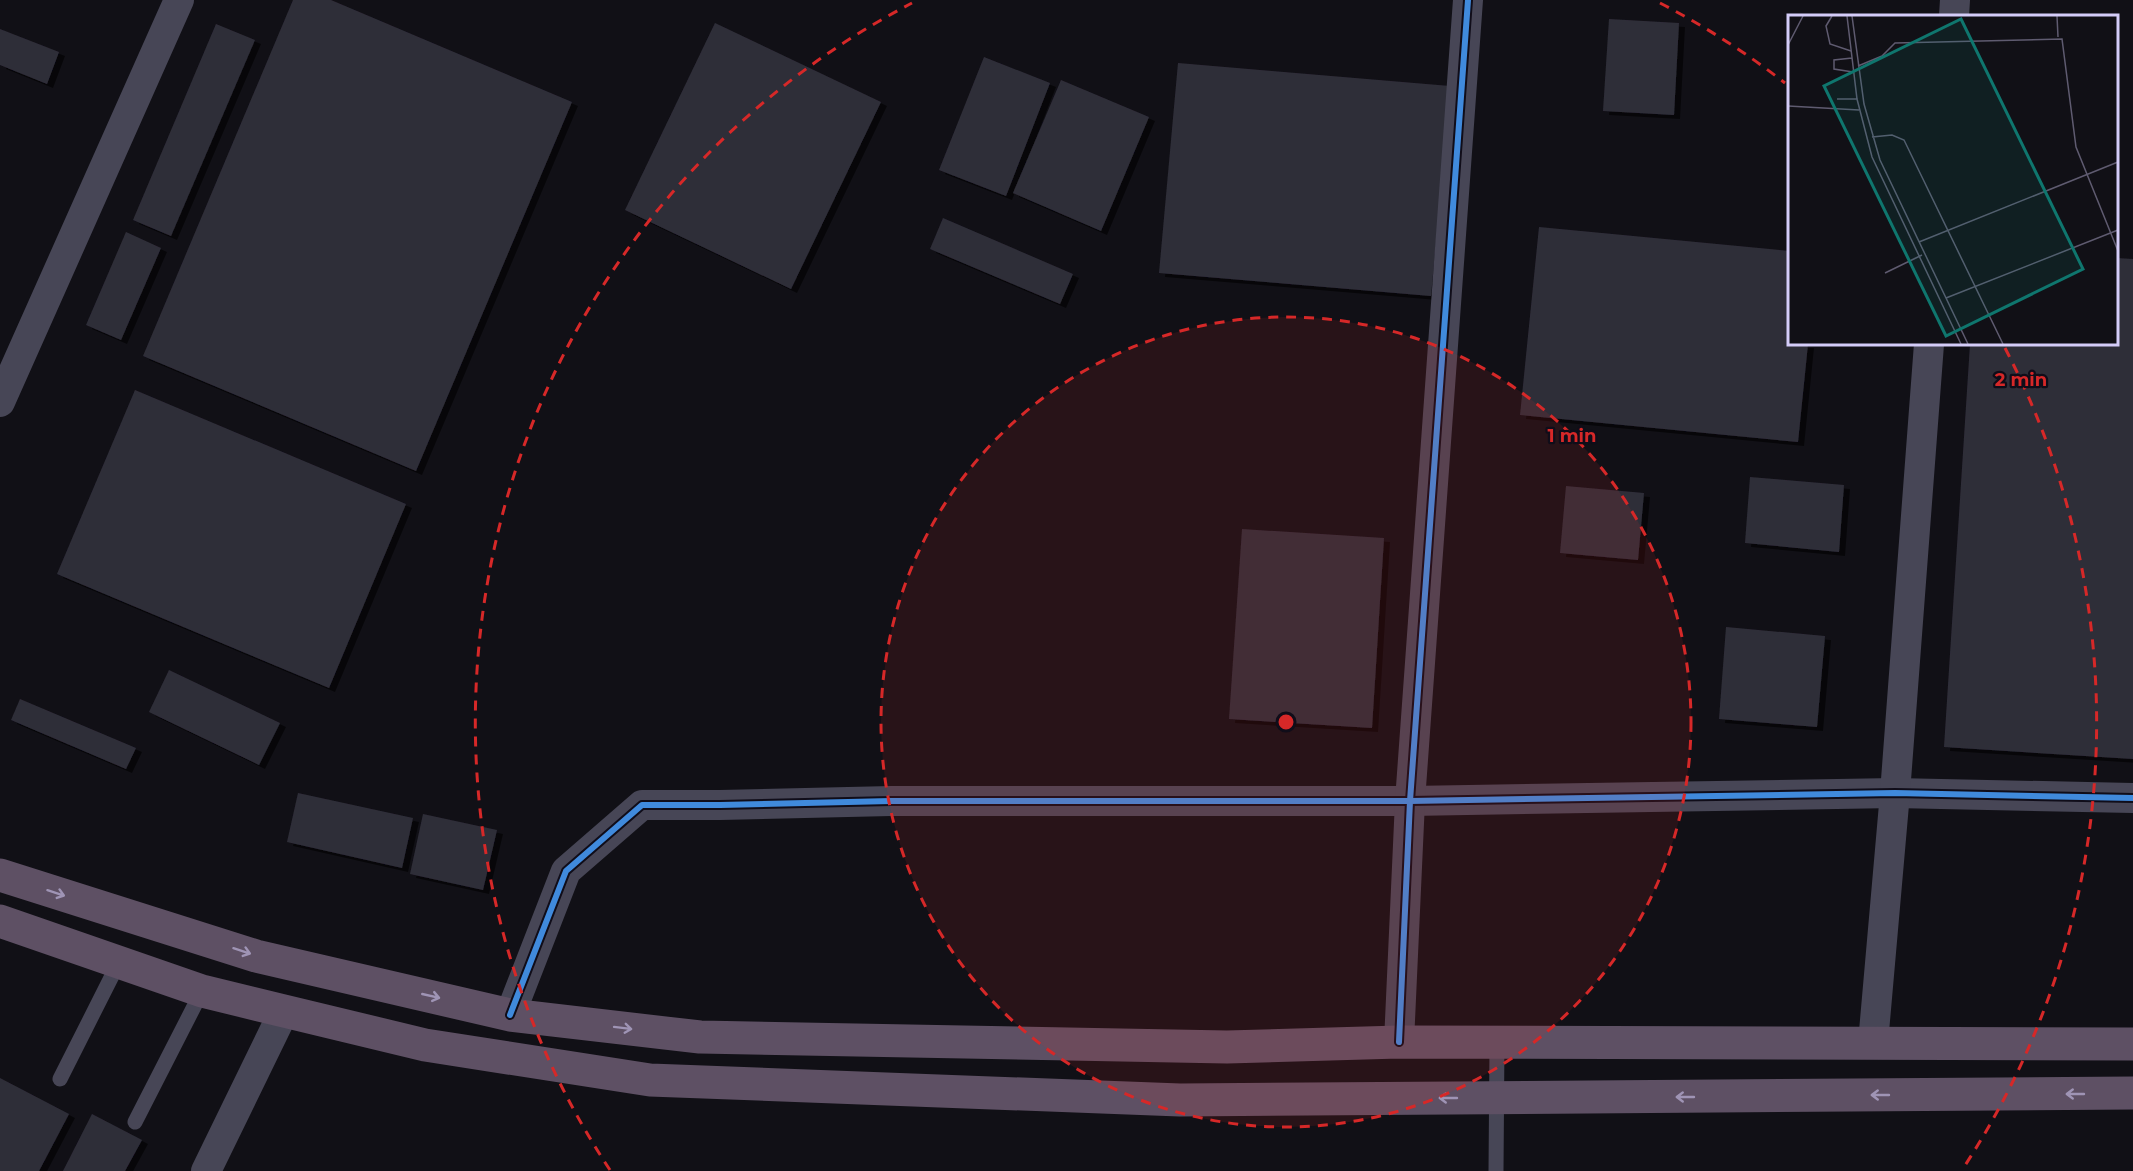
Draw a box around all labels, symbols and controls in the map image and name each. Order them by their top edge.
inset map [1788,15,2118,345]
text: 2 min [1995,369,2047,391]
text: 1 min [1548,425,1596,447]
centre of rings [1276,712,1296,732]
one-way arrow [46,888,65,899]
one-way arrow [232,947,251,958]
one-way arrow [422,991,441,1003]
one-way arrow [613,1023,633,1034]
one-way arrow [2065,1088,2085,1100]
one-way arrow [1870,1089,1890,1101]
one-way arrow [1675,1091,1695,1103]
one-way arrow [1438,1092,1458,1104]

